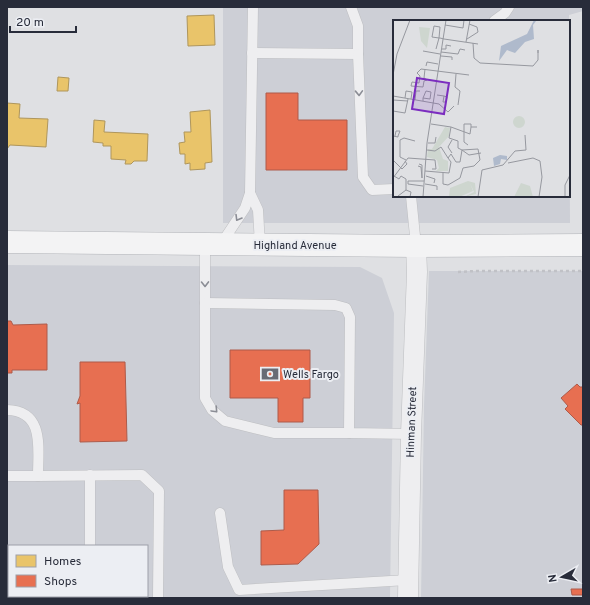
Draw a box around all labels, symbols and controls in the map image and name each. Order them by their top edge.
scale bar [10,8,76,34]
text: 20 m [16,15,44,31]
inset map [393,20,570,197]
one-way arrow [355,90,364,96]
one-way arrow [236,214,243,221]
street label: Highland Avenue [253,239,337,253]
one-way arrow [201,281,209,287]
bank icon: Wells Fargo [260,364,280,384]
place label: Wells Fargo [283,368,339,382]
street label: Hinman Street [404,386,420,458]
one-way arrow [210,406,217,413]
legend [8,545,148,597]
text: Homes [44,554,81,570]
north arrow [542,557,582,597]
text: N [546,573,561,583]
text: Shops [44,574,77,590]

